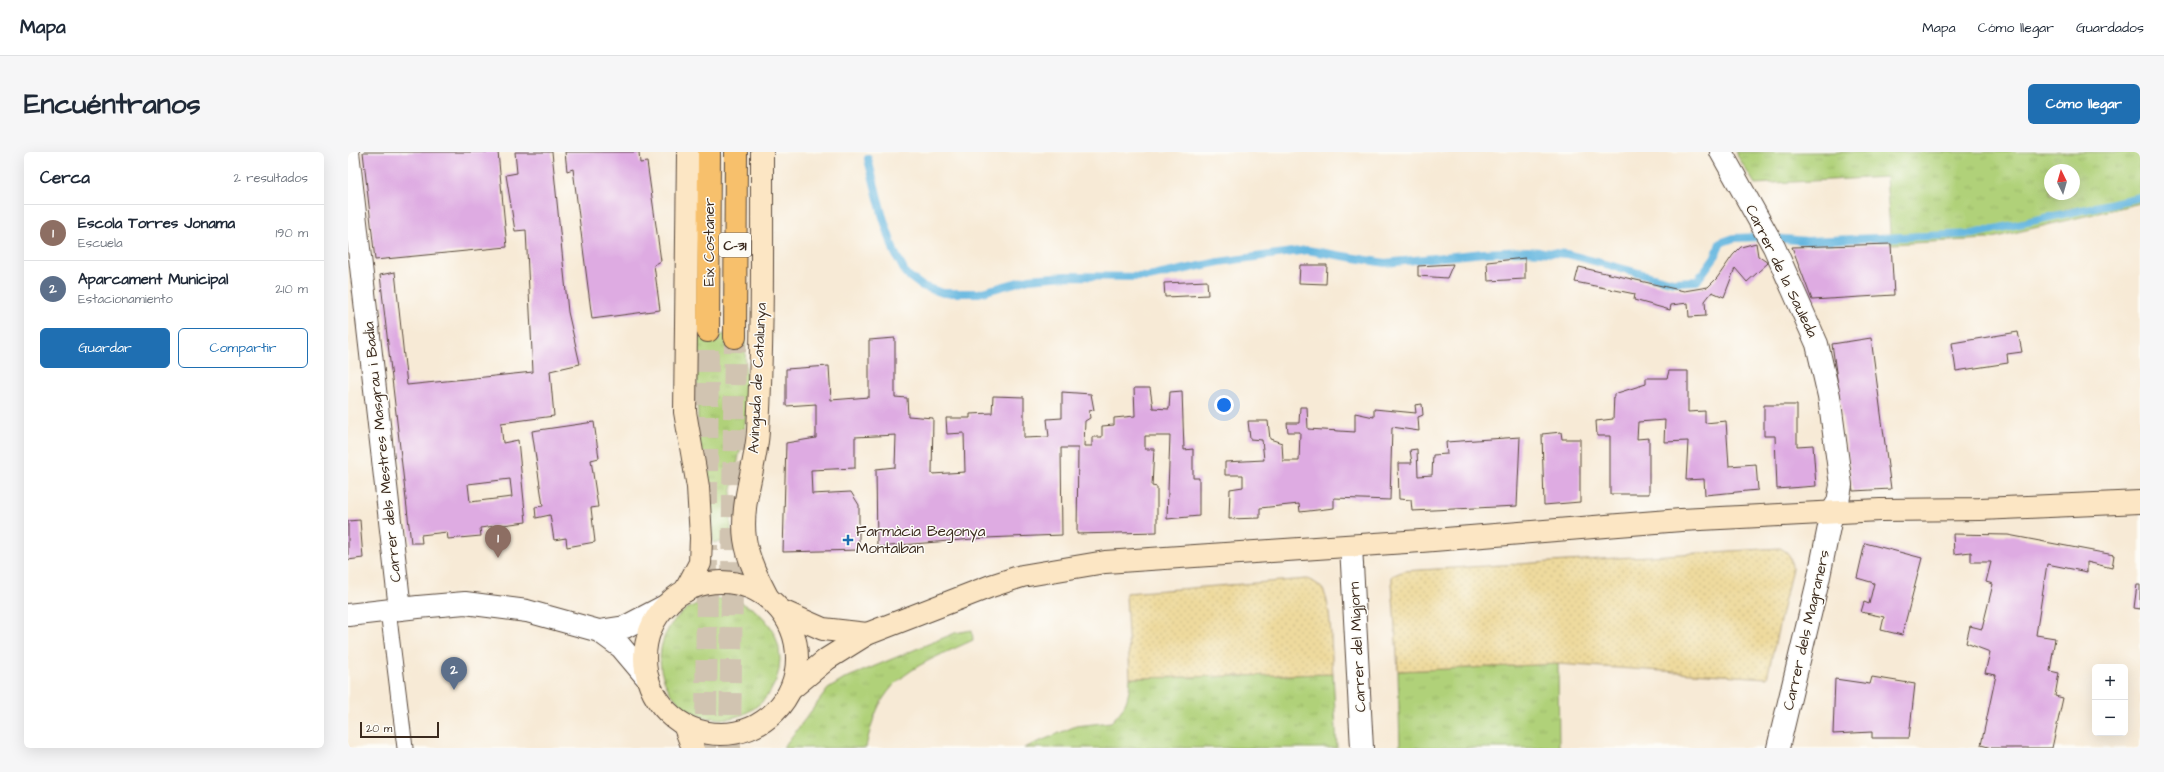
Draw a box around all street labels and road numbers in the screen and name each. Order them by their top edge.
street label: Eix Costaner [699,198,720,286]
street label: Carrer de la Sauleda [1740,201,1823,342]
road number: C-31 [719,233,751,257]
street label: Avinguda de Catalunya [743,302,773,454]
street label: Carrer dels Mestres Masgrau i Badia [358,320,408,583]
street label: Carrer dels Magraners [1778,547,1836,713]
street label: Carrer del Migjorn [1344,581,1372,713]

